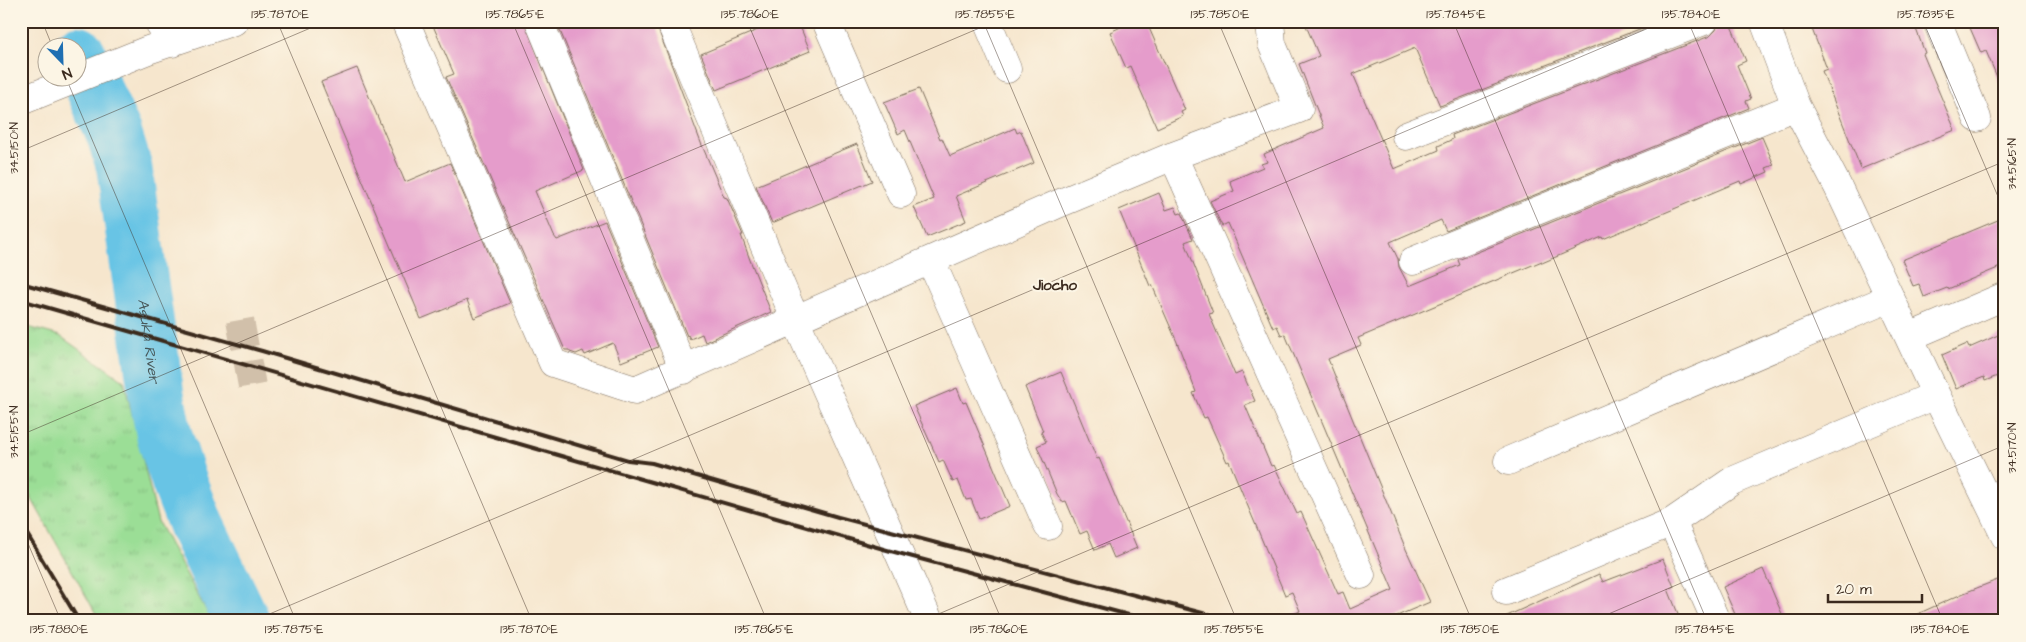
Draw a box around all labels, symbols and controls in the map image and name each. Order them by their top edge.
text: 135.7870°E [251,6,309,23]
text: 135.7865°E [486,6,544,23]
text: 135.7860°E [721,6,779,23]
text: 135.7855°E [955,6,1015,23]
text: 135.7850°E [1191,6,1249,23]
text: 135.7845°E [1426,6,1486,23]
text: 135.7840°E [1662,6,1720,23]
text: 135.7835°E [1897,6,1955,23]
north arrow [38,38,88,88]
text: N [59,62,75,84]
text: 34.5150°N [6,121,23,174]
text: 34.5165°N [2004,137,2021,190]
district label: Jiocho [1032,275,1078,296]
water label: Asuka River [132,298,165,386]
text: 34.5155°N [6,405,23,459]
text: 34.5170°N [2004,422,2021,474]
scale bar [1828,572,1922,604]
text: 20 m [1836,579,1872,600]
text: 135.7880°E [30,621,88,638]
text: 135.7875°E [265,621,323,638]
text: 135.7870°E [500,621,558,638]
text: 135.7865°E [735,621,793,638]
text: 135.7860°E [970,621,1028,638]
text: 135.7855°E [1204,621,1264,638]
text: 135.7850°E [1441,621,1499,638]
text: 135.7845°E [1675,621,1735,638]
text: 135.7840°E [1911,621,1969,638]

